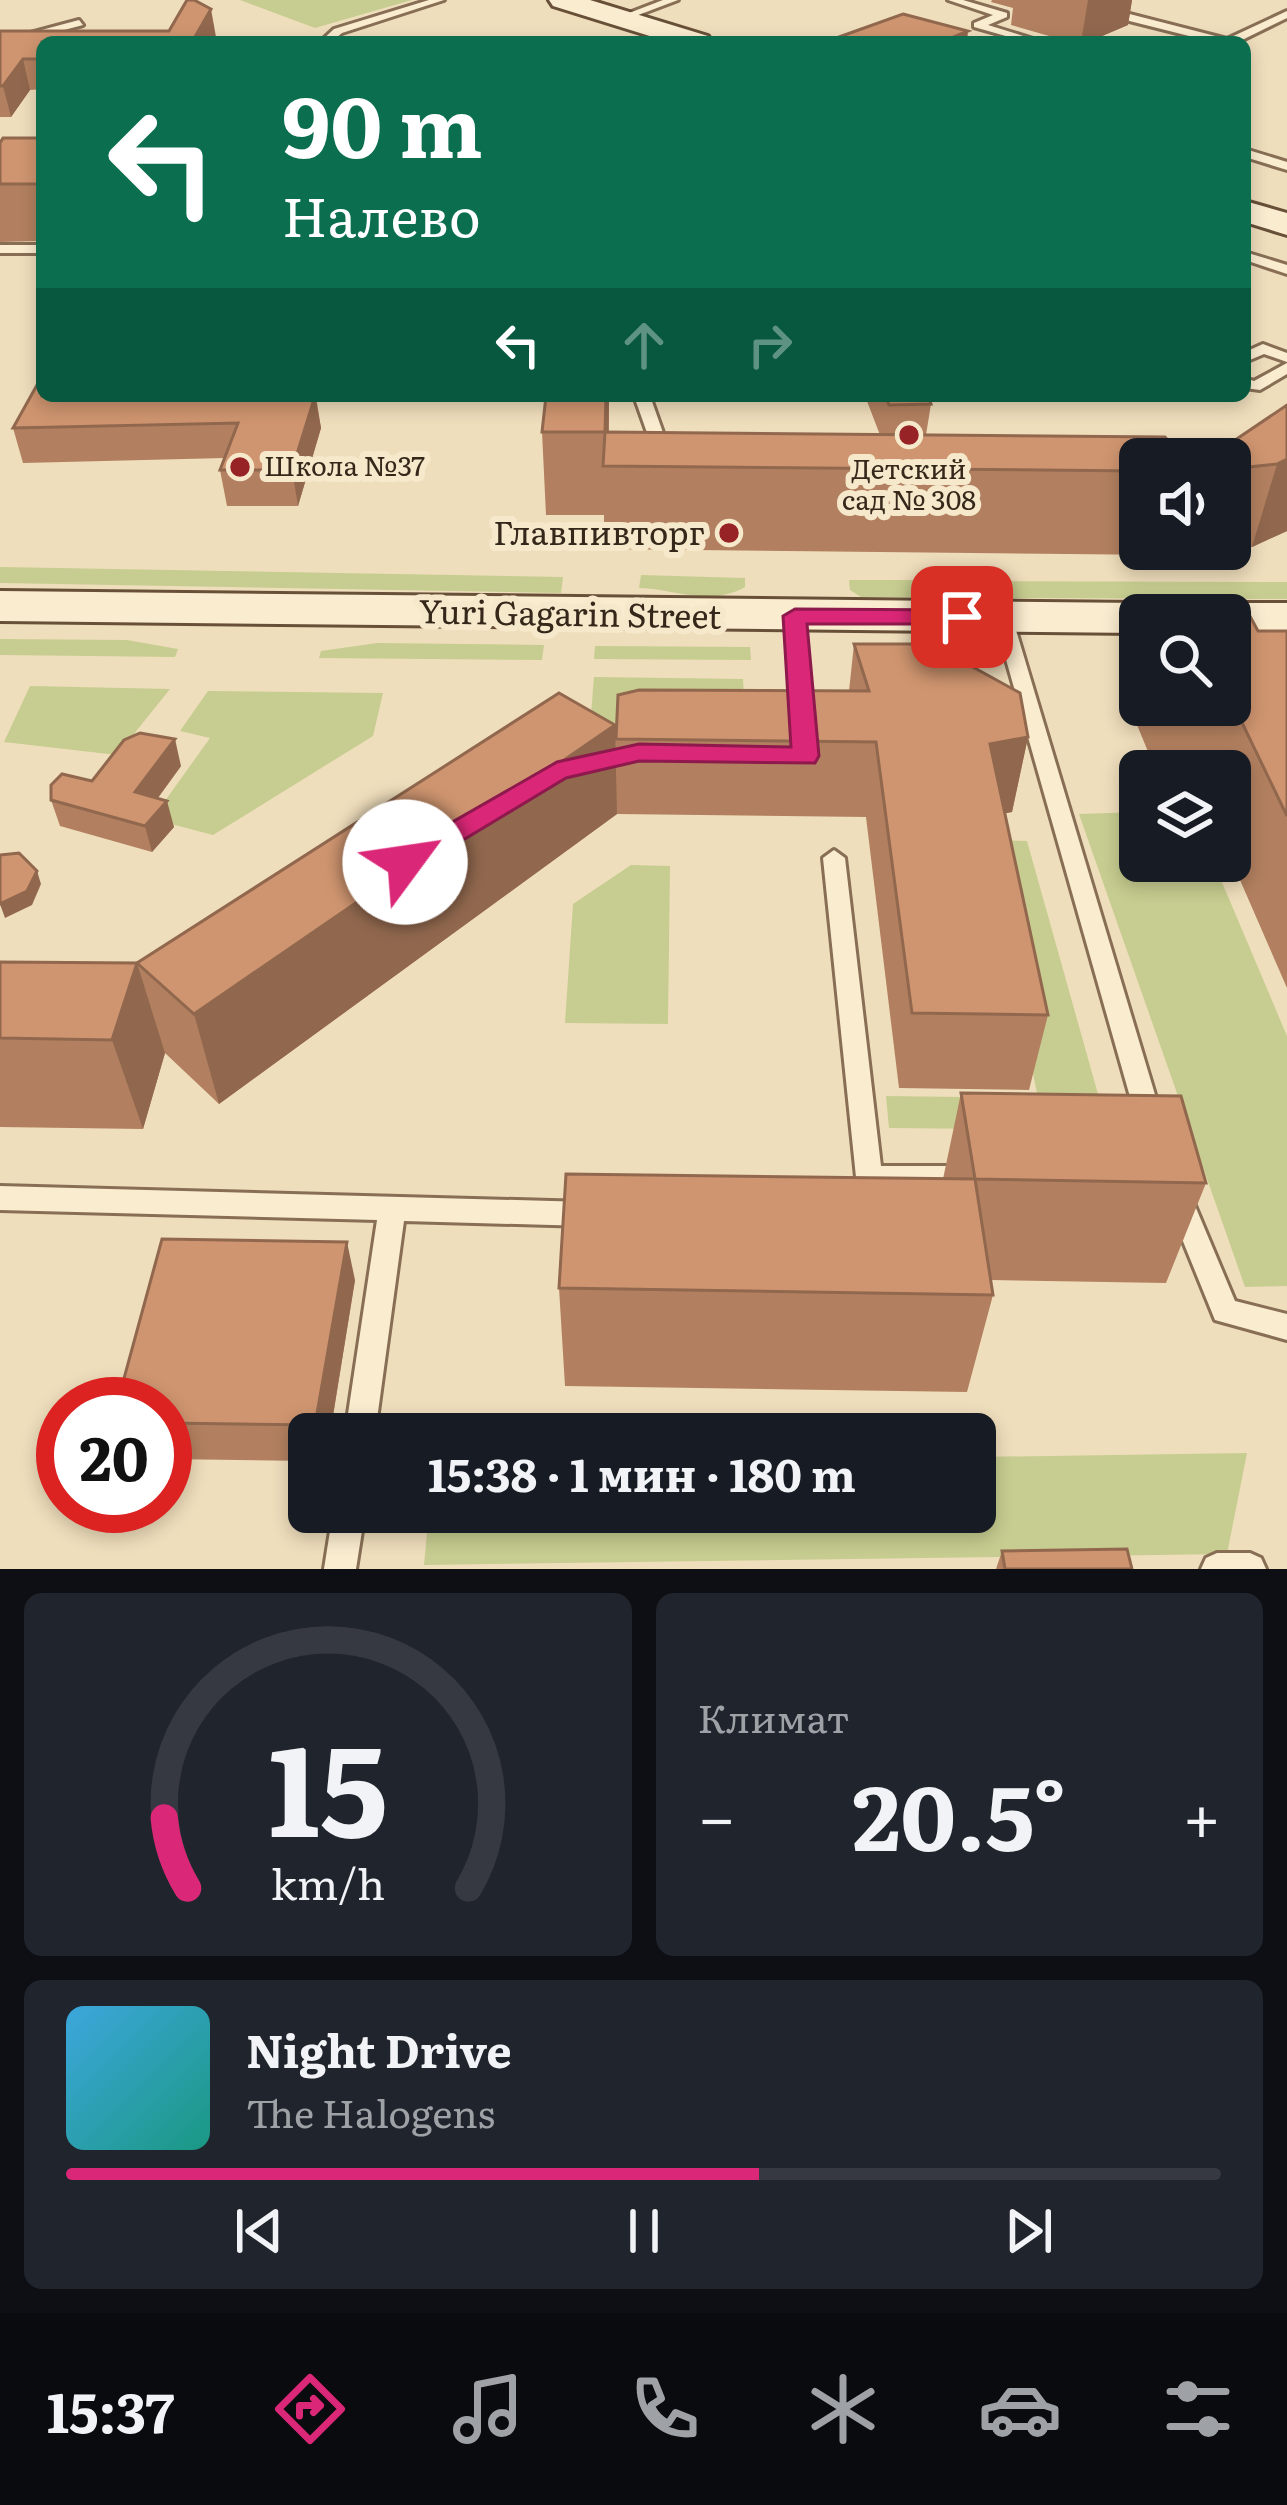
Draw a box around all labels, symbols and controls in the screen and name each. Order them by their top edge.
text: 90 m [282,59,483,184]
icon: left [84,84,240,240]
text: Налево [282,173,481,254]
icon: left [485,312,551,378]
icon: ahead [611,312,677,378]
icon: right [737,312,803,378]
marker: Детский сад № 308 [896,422,922,448]
map controls [1119,438,1251,882]
button: sound [1119,438,1251,570]
place label: Школа №37 [264,444,425,484]
place label: Детский сад № 308 [842,447,976,518]
marker: Школа №37 [227,454,253,480]
place label: Главпивторг [493,506,705,555]
marker: Главпивторг [716,520,742,546]
pin [911,566,1013,668]
street label: Yuri Gagarin Street [418,584,722,639]
icon: arrive [929,584,995,650]
button: search [1119,594,1251,726]
button: layers [1119,750,1251,882]
position arrow [342,799,468,925]
speed limit sign: 20 [36,1377,192,1533]
text: 15:38 · 1 мин · 180 m [428,1439,856,1506]
text: Климат [698,1687,850,1745]
text: 15 [268,1690,388,1875]
text: 20.5° [852,1745,1066,1879]
text: − [698,1764,736,1862]
text: + [1183,1764,1221,1862]
text: km/h [271,1849,385,1912]
text: Night Drive [246,2015,512,2082]
text: The Halogens [246,2082,495,2140]
icon: previous [226,2198,292,2264]
icon: pause [611,2198,677,2264]
icon: next [996,2198,1062,2264]
icon: directions [268,2367,352,2451]
icon: music [446,2367,530,2451]
icon: phone [623,2367,707,2451]
icon: climate [801,2367,885,2451]
icon: car [978,2367,1062,2451]
icon: filters [1156,2367,1240,2451]
text: 15:37 [47,2369,174,2450]

